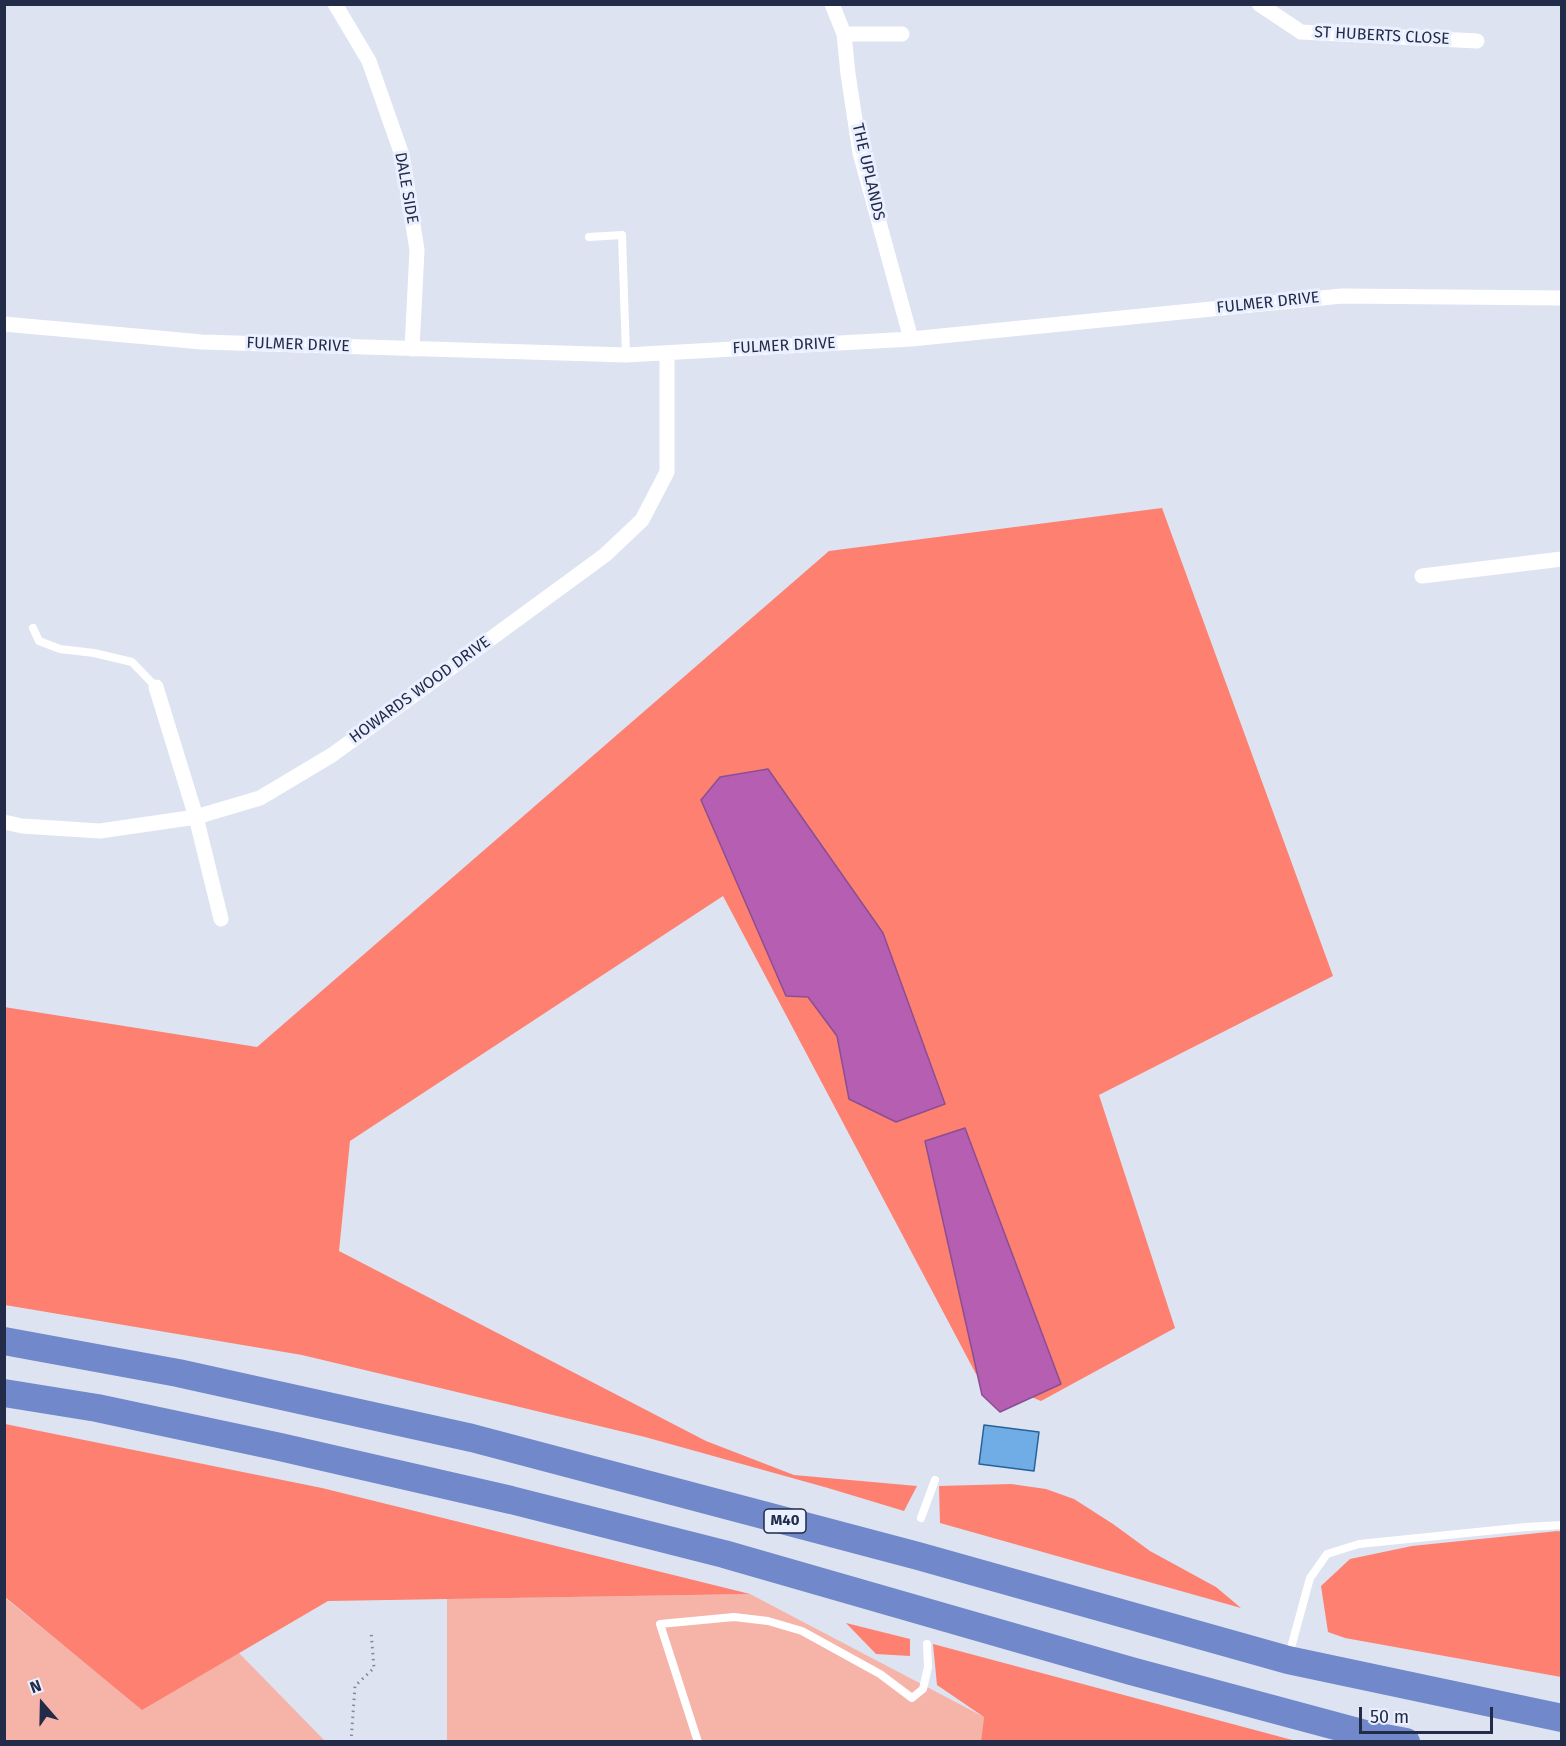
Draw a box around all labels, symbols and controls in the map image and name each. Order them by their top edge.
street label: ST HUBERTS CLOSE [1314,23,1450,49]
street label: THE UPLANDS [848,122,888,222]
street label: DALE SIDE [390,151,422,225]
street label: FULMER DRIVE [1216,288,1320,318]
street label: FULMER DRIVE [246,334,350,356]
street label: FULMER DRIVE [732,334,836,358]
street label: HOWARDS WOOD DRIVE [346,632,494,748]
road number: M40 [764,1509,806,1533]
north arrow [12,1674,72,1734]
text: N [27,1676,44,1697]
scale bar [1362,1695,1496,1733]
text: 50 m [1370,1706,1409,1728]

